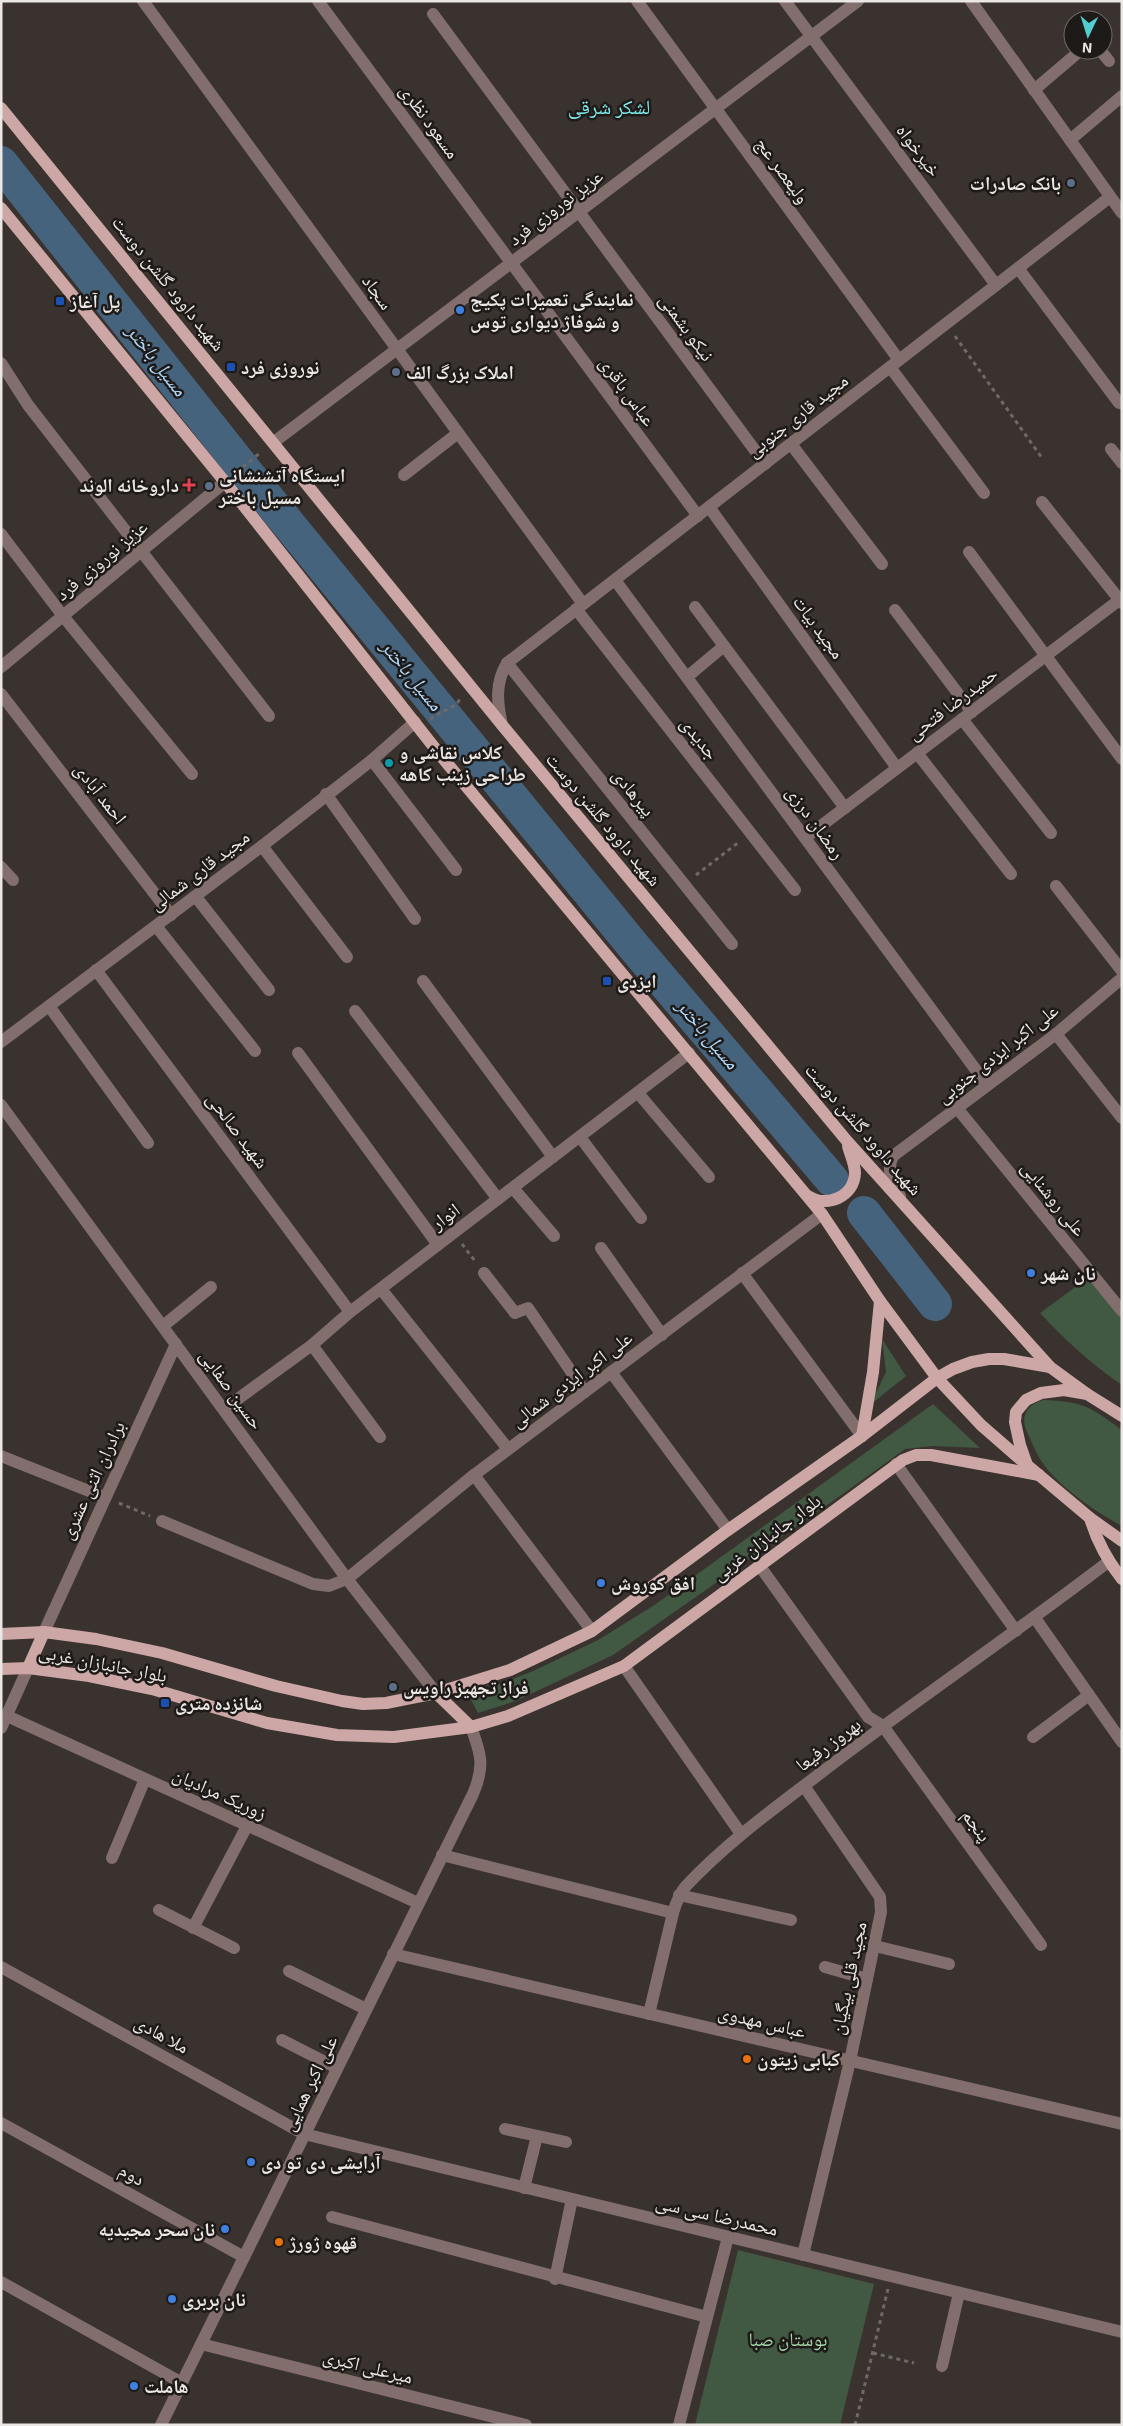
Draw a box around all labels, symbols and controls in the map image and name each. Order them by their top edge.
north arrow [1063,10,1113,60]
text: N [1081,40,1093,57]
street label: مسعود نظری [395,79,465,163]
district label: لشکر شرقی [568,94,650,119]
street label: خیرخواه [891,119,947,181]
street label: ولیعصر عج [750,132,815,209]
street label: عزیز نوروزی فرد [503,163,608,251]
place label: بانک صادرات [970,171,1061,195]
marker: بانک صادرات [1065,177,1077,189]
street label: شهید داوود گلشن دوست [107,210,231,356]
street label: سجاد [358,270,399,314]
place label: نمایندگی تعمیرات پکیج و شوفاژ دیواری توس [470,287,633,333]
street label: نیکو بشمنی [654,288,720,366]
place label: پل آغاز [69,289,120,313]
marker: پل آغاز [54,295,66,307]
marker: نمایندگی تعمیرات پکیج و شوفاژ دیواری توس [454,304,466,316]
water label: مسیل باختر [120,317,193,401]
street label: عباس باقری [595,351,662,431]
place label: نوروزی فرد [241,355,319,379]
place label: املاک بزرگ الف [406,360,514,384]
marker: نوروزی فرد [225,361,237,373]
marker: املاک بزرگ الف [390,366,402,378]
street label: مجید قاری جنوبی [741,368,853,462]
place label: ایستگاه آتشنشانی مسیل باختر [218,463,345,509]
place label: داروخانه الوند [80,473,179,496]
marker: داروخانه الوند [183,479,195,491]
marker: ایستگاه آتشنشانی مسیل باختر [203,480,215,492]
street label: عزیز نوروزی فرد [50,514,152,605]
street label: مجید بیات [788,590,850,663]
water label: مسیل باختر [374,632,449,716]
street label: حمیدرضا فتحی [902,661,1002,745]
street label: جدیدی [676,712,724,764]
place label: کلاس نقاشی و طراحی زینب کاهه [399,740,526,786]
street label: شهید داوود گلشن دوست [541,747,667,891]
street label: احمد آبادی [69,757,133,829]
marker: کلاس نقاشی و طراحی زینب کاهه [383,757,395,769]
street label: پیرهادی [607,763,661,821]
street label: رمضان درزی [781,780,851,864]
street label: مجید قاری شمالی [144,824,254,916]
place label: ایزدی [617,969,657,993]
marker: ایزدی [601,975,613,987]
water label: مسیل باختر [670,992,745,1075]
street label: علی اکبر ایزدی جنوبی [931,998,1063,1108]
street label: شهید داوود گلشن دوست [800,1058,928,1200]
street label: شهید صالحی [202,1087,274,1173]
street label: علی روشنایی [1016,1155,1092,1241]
street label: انوار [425,1197,464,1235]
place label: نان شهر [1040,1261,1096,1285]
marker: نان شهر [1025,1267,1037,1279]
street label: علی اکبر ایزدی شمالی [505,1325,637,1433]
street label: حسین صفایی [195,1344,269,1434]
street label: برادران اثنی عشری [54,1417,130,1543]
street label: بلوار جانبازان غربی [707,1488,825,1586]
place label: افق کوروش [611,1571,695,1595]
marker: افق کوروش [595,1577,607,1589]
street label: بلوار جانبازان غربی [37,1639,169,1687]
place label: فراز تجهیز راویس [403,1675,529,1699]
marker: فراز تجهیز راویس [387,1681,399,1693]
place label: شانزده متری [175,1691,262,1715]
marker: شانزده متری [159,1697,171,1709]
street label: بهروز رفیعا [791,1712,865,1776]
street label: زوریک مرادیان [169,1762,271,1824]
street label: پنجم [956,1804,997,1847]
street label: مجید قلی بیگیان [824,1919,872,2037]
street label: عباس مهدوی [716,1999,808,2043]
street label: ملا هادی [131,2009,193,2059]
street label: علی اکبر همایی [276,2031,343,2135]
place label: کبابی زیتون [757,2047,841,2071]
marker: کبابی زیتون [741,2053,753,2065]
place label: آرایشی دی تو دی [261,2150,381,2174]
marker: آرایشی دی تو دی [245,2156,257,2168]
street label: دوم [114,2157,149,2193]
street label: محمدرضا سی سی [653,2189,781,2241]
place label: نان سحر مجیدیه [98,2217,215,2241]
marker: نان سحر مجیدیه [219,2223,231,2235]
place label: قهوه ژورژ [288,2230,357,2253]
marker: قهوه ژورژ [273,2236,285,2248]
place label: نان بربرى [182,2287,246,2311]
marker: نان بربرى [166,2293,178,2305]
park label: بوستان صبا [749,2327,827,2351]
street label: میرعلی اکبری [320,2343,416,2389]
place label: هاملت [144,2374,188,2397]
marker: هاملت [128,2380,140,2392]

